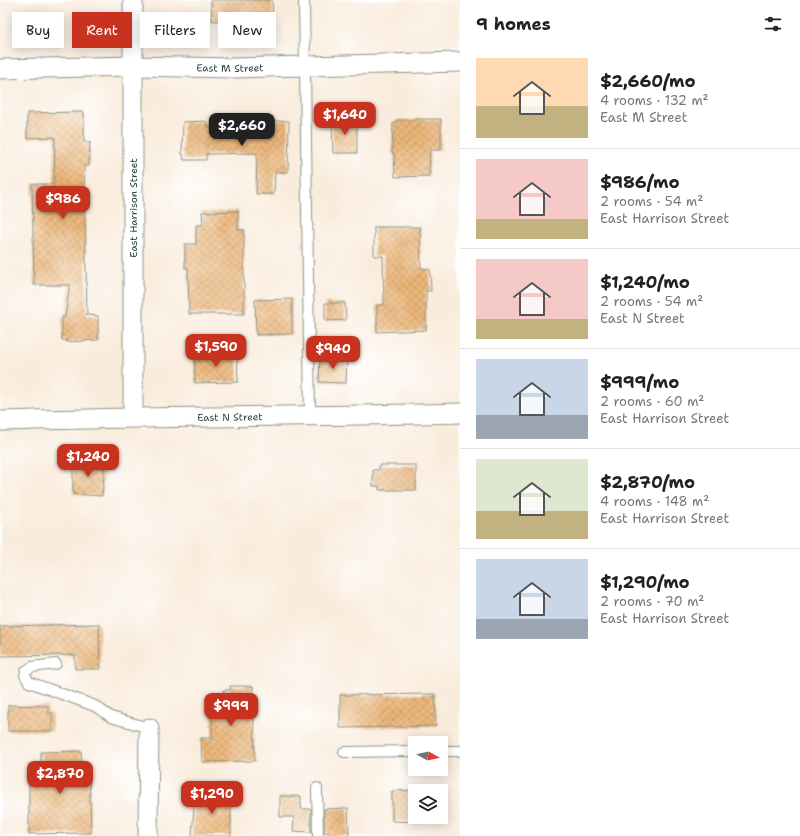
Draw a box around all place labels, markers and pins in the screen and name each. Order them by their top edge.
pin: $1,640 [312,102,378,136]
pin: $2,660 [209,113,275,147]
pin: $986 [39,186,87,220]
pin: $1,590 [183,334,249,368]
pin: $940 [309,336,357,370]
pin: $1,240 [55,444,121,478]
pin: $999 [207,693,255,727]
pin: $2,870 [27,761,93,795]
pin: $1,290 [179,781,245,815]

